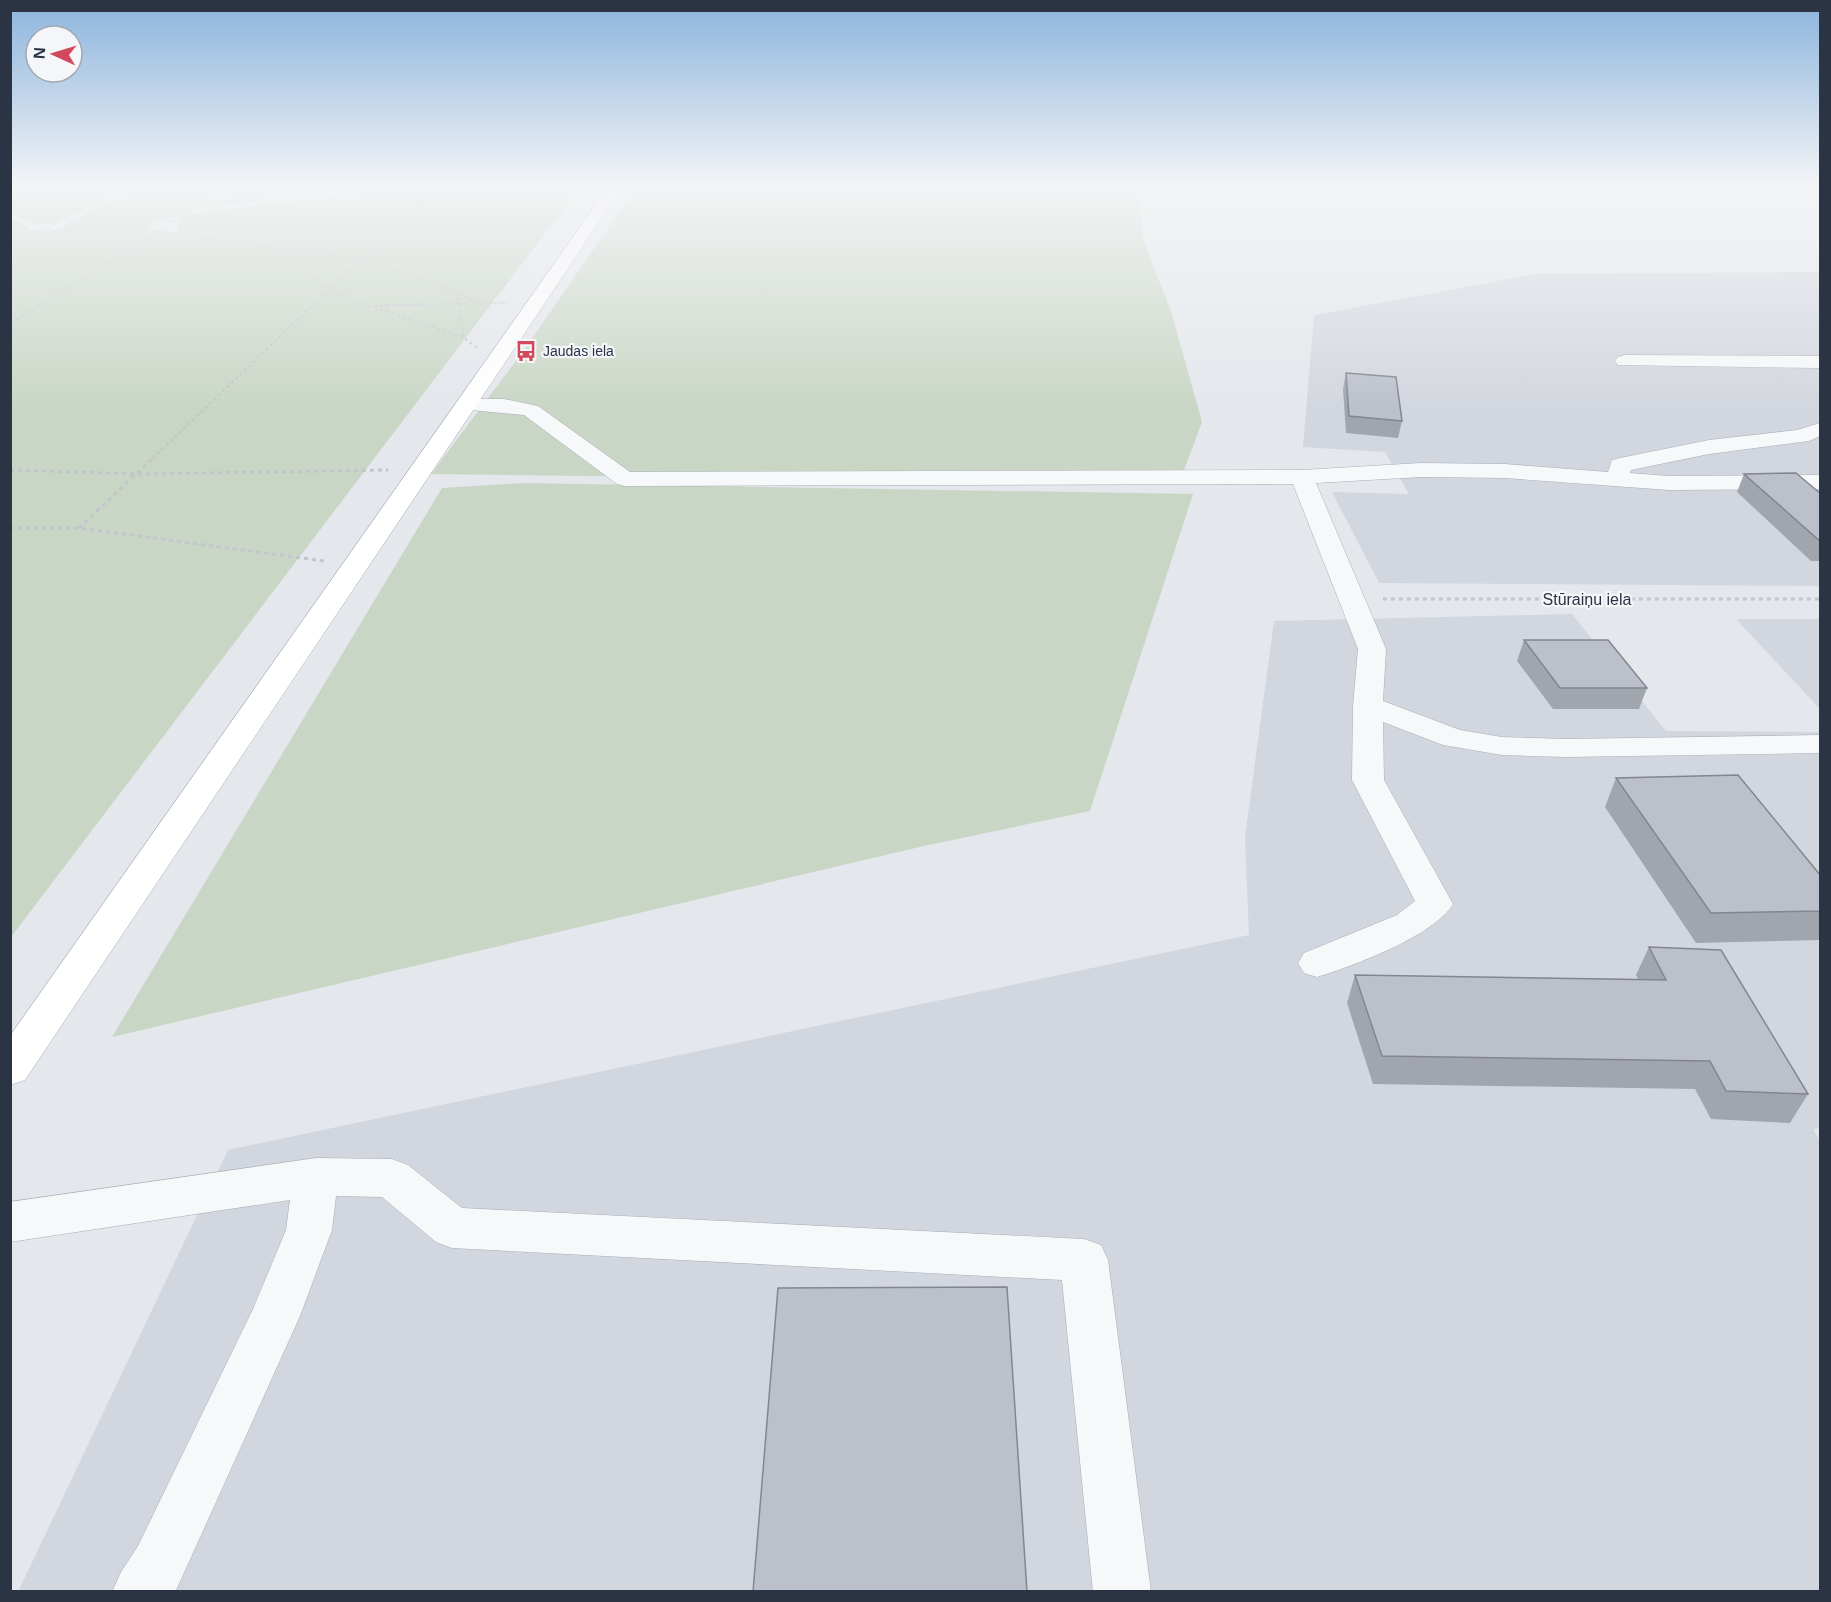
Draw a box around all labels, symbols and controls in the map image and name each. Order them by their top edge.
north arrow [24,24,84,84]
text: N [31,47,48,59]
bus stop icon: Jaudas iela [514,339,538,363]
place label: Jaudas iela [543,343,614,359]
street label: Stūraiņu iela [1543,591,1632,608]

